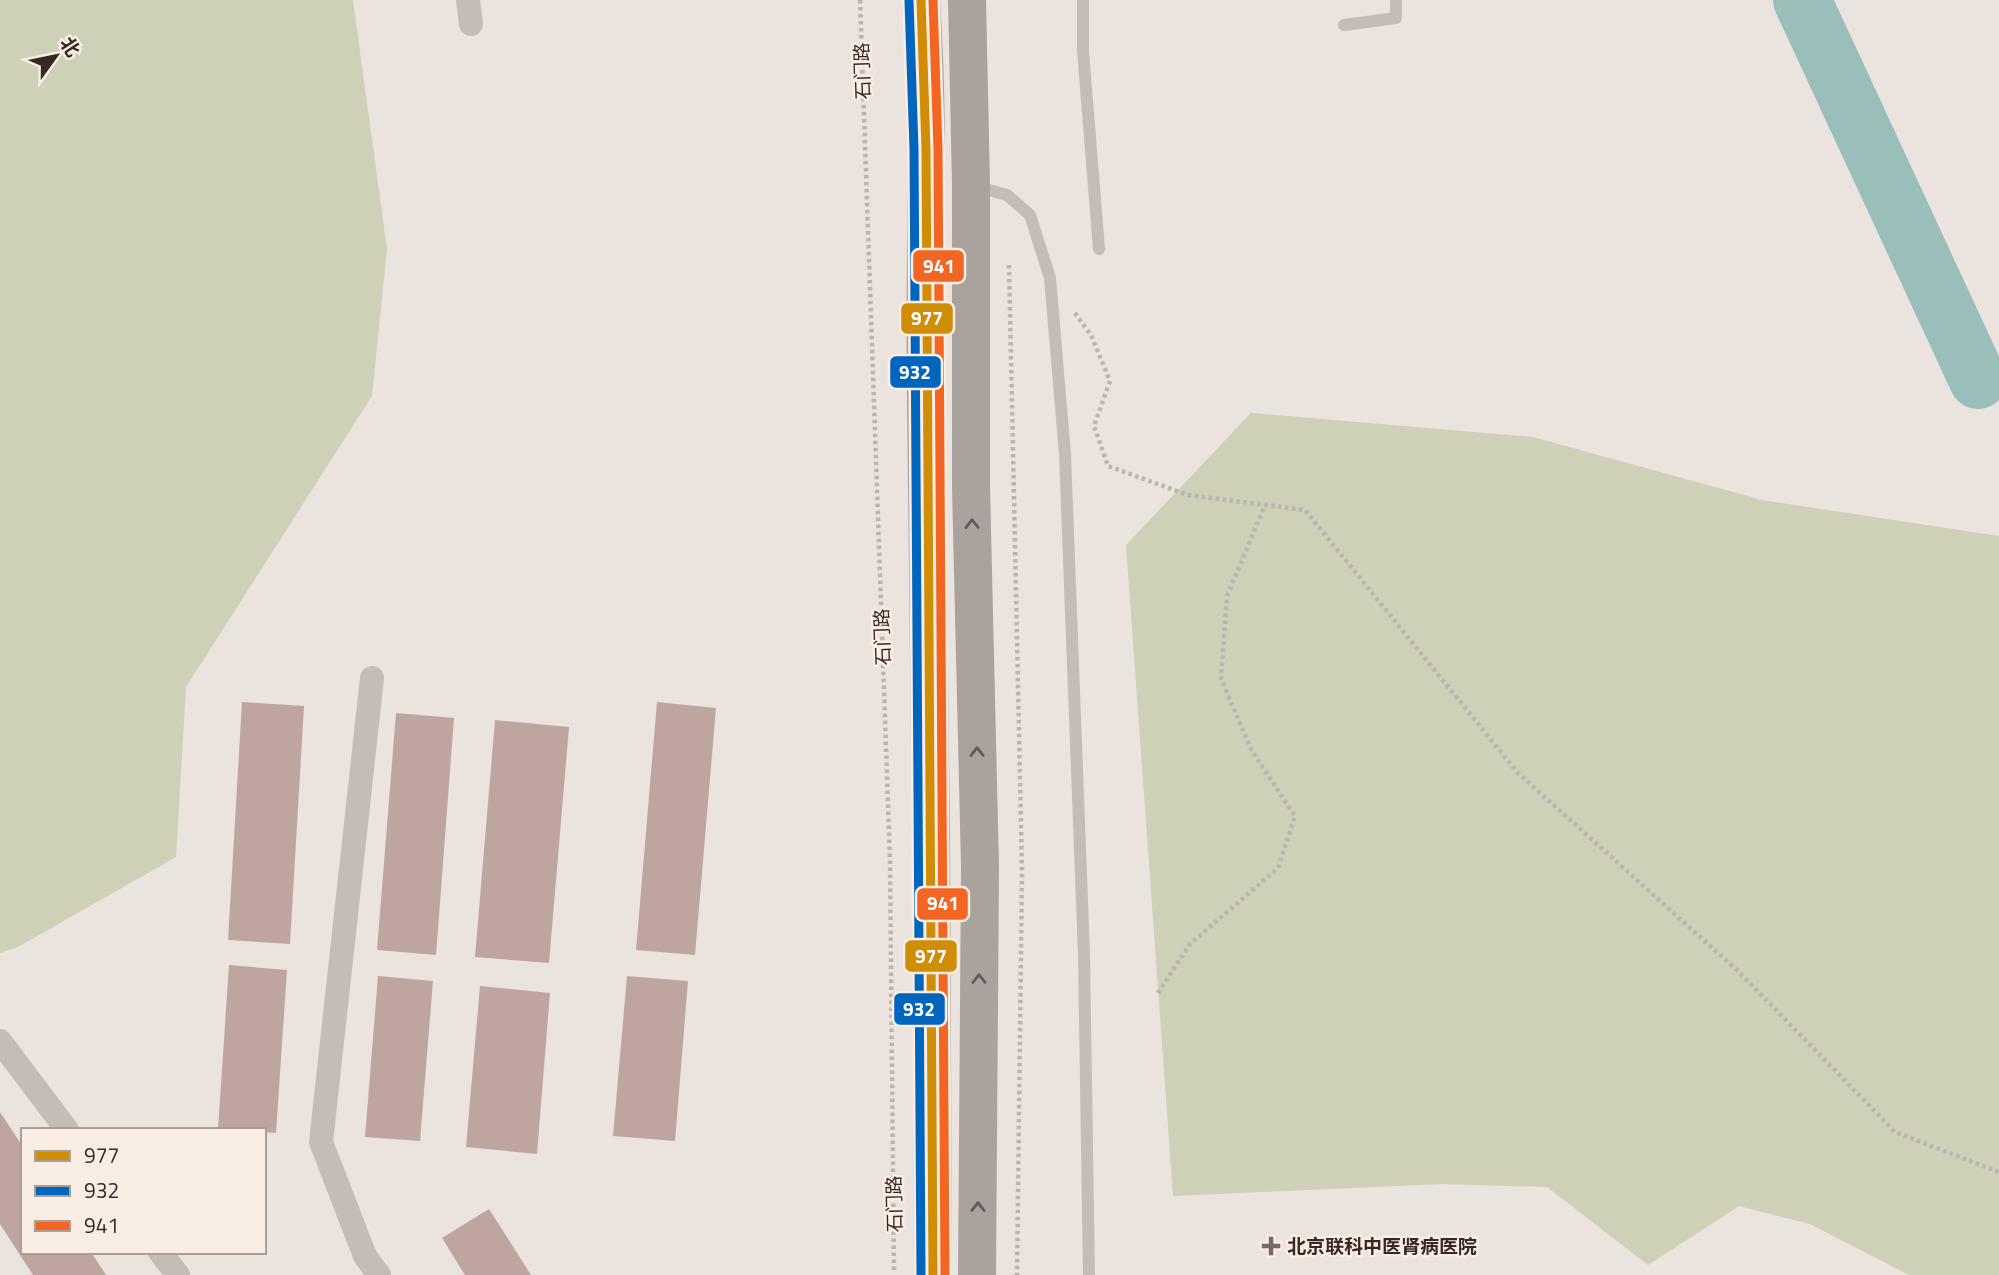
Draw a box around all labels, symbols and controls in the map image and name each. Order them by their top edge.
north arrow [21,21,91,91]
text: 北 [53,31,88,62]
street label: 石门路 [846,42,877,100]
line badge: 941 [912,249,965,283]
text: 941 [923,251,955,280]
line badge: 977 [900,302,954,335]
text: 977 [911,303,943,332]
line badge: 932 [889,355,942,389]
text: 932 [899,357,931,386]
one-way arrow [964,519,980,529]
street label: 石门路 [866,608,897,666]
one-way arrow [969,746,985,757]
line badge: 941 [916,887,969,921]
text: 941 [927,888,959,917]
line badge: 977 [904,939,958,973]
text: 977 [915,941,947,970]
one-way arrow [971,974,987,984]
line badge: 932 [893,992,946,1026]
text: 932 [903,994,935,1023]
legend [21,1128,266,1254]
text: 977 [84,1139,119,1171]
text: 932 [84,1174,119,1206]
street label: 石门路 [879,1175,908,1233]
one-way arrow [970,1201,985,1212]
text: 941 [84,1209,119,1241]
place label: 北京联科中医肾病医院 [1287,1231,1477,1260]
marker: 北京联科中医肾病医院 [1261,1236,1281,1256]

